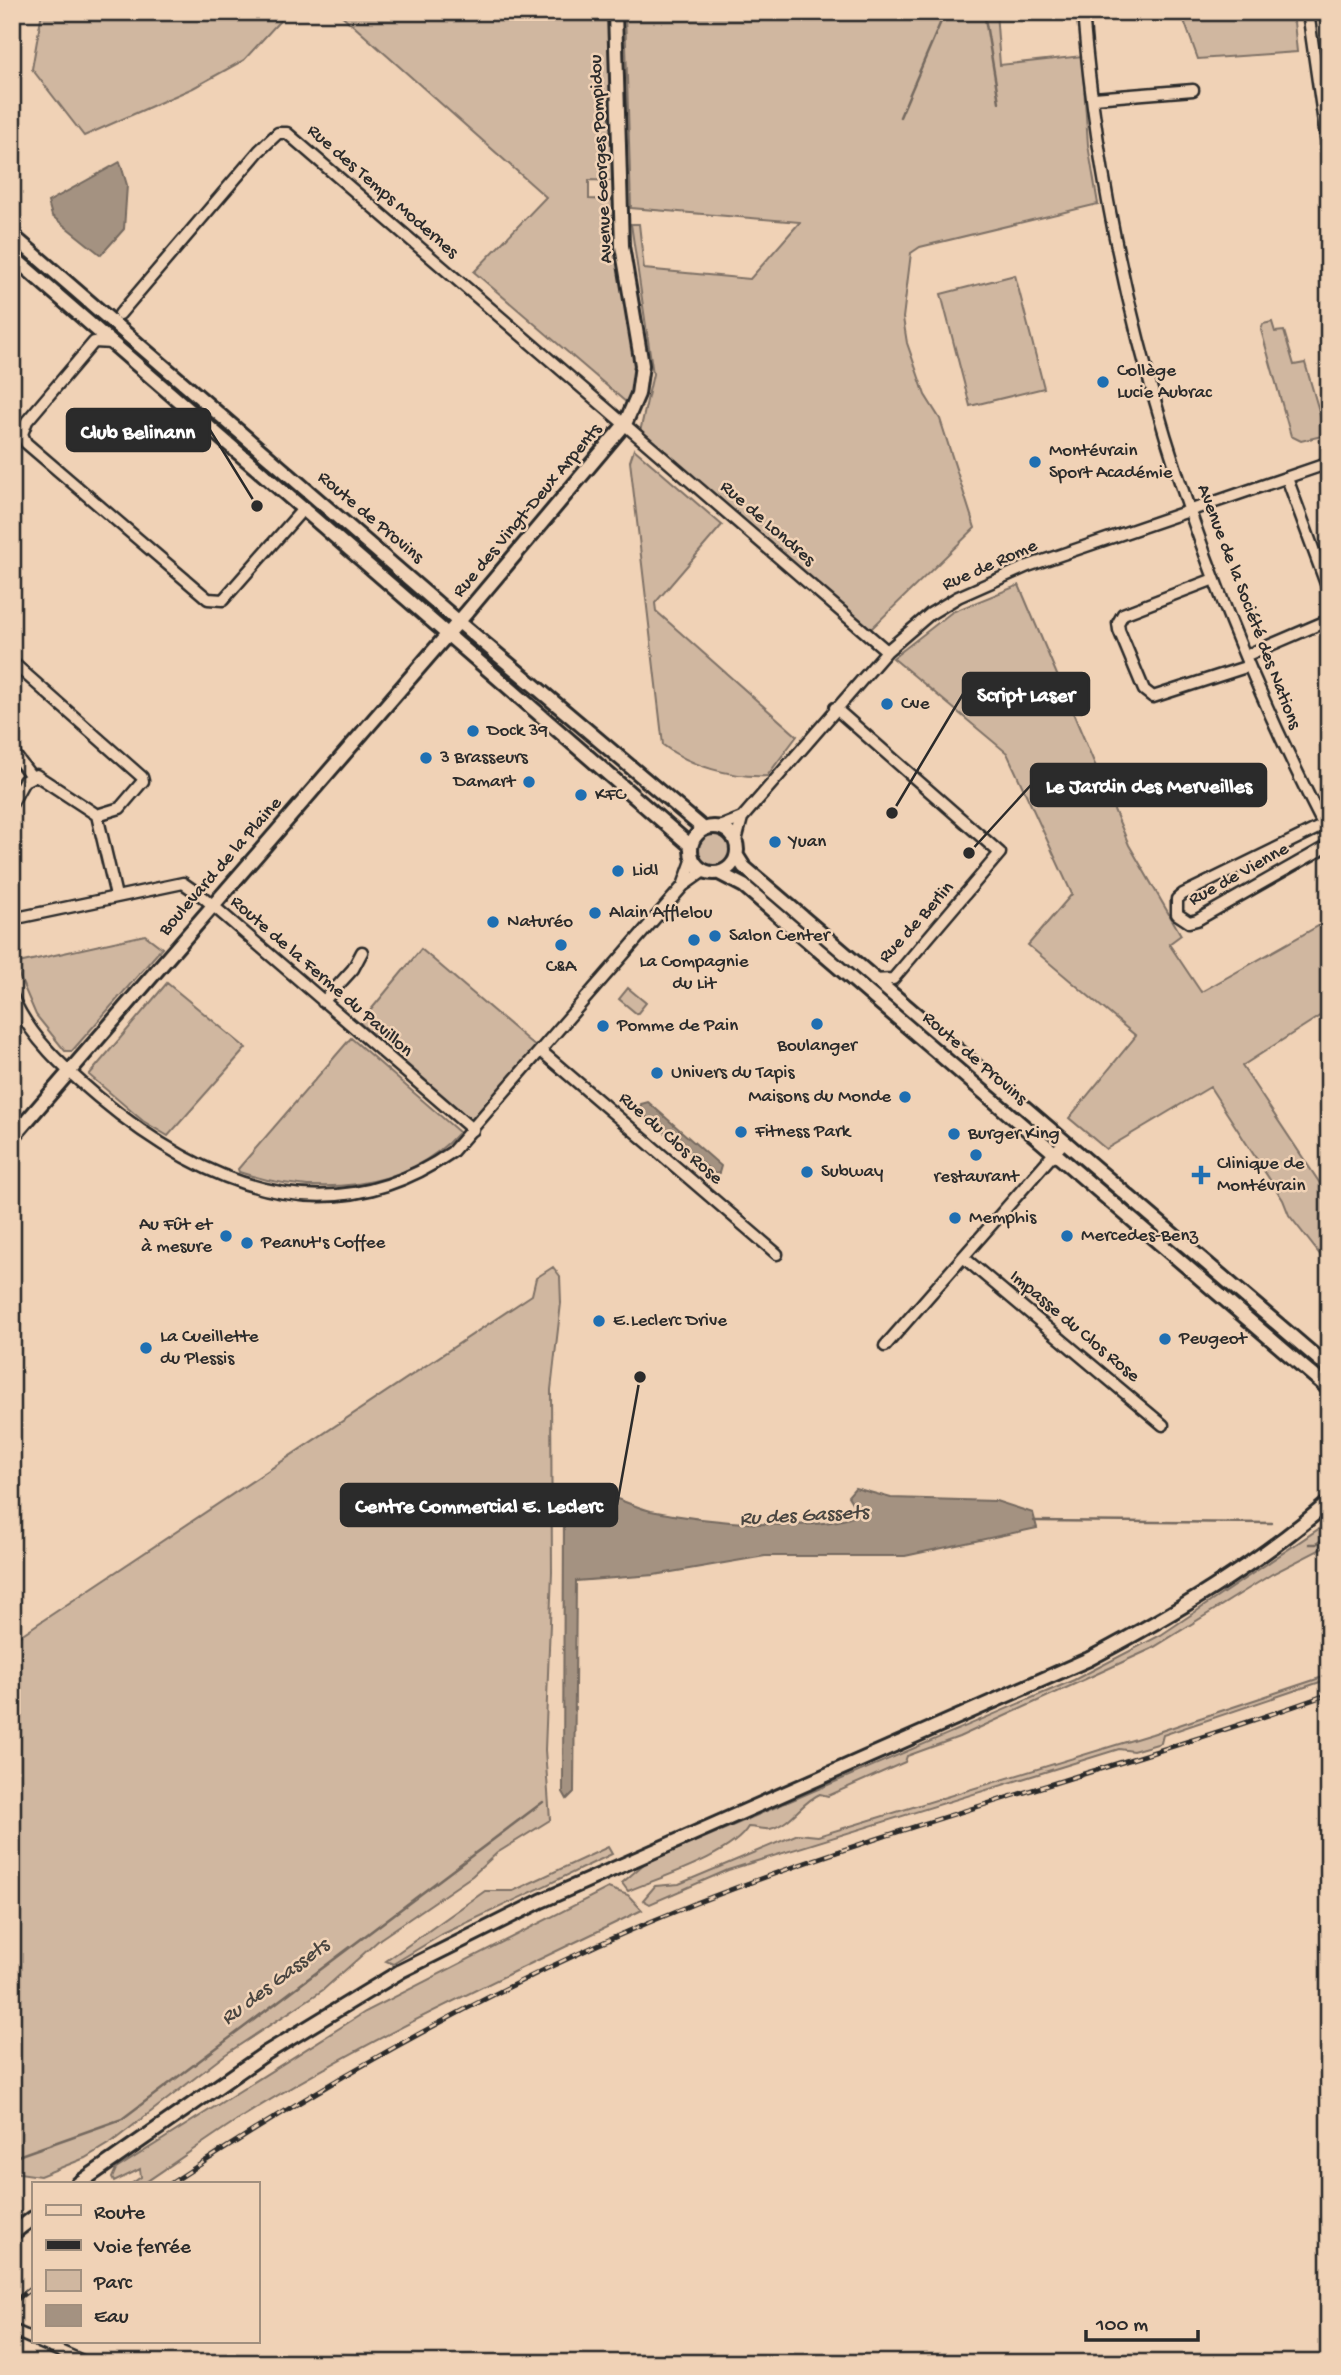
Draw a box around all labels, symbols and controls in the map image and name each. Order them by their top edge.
street label: Avenue Georges Pompidou [585,54,619,264]
street label: Rue des Temps Modernes [301,120,463,265]
place label: Collège Lucie Aubrac [1117,360,1212,405]
marker: Collège Lucie Aubrac [1095,374,1111,390]
callout: Club Belinann [67,409,210,451]
street label: Rue des Vingt-Deux Arpents [448,418,608,603]
text: Club Belinann [80,422,196,447]
place label: Montévrain Sport Académie [1049,440,1173,485]
marker: Montévrain Sport Académie [1027,454,1043,470]
street label: Route de Provins [312,467,429,570]
street label: Rue de Londres [715,476,820,572]
street label: Avenue de la Société des Nations [1191,481,1306,734]
street label: Rue de Rome [939,535,1041,597]
callout: Script Laser [963,673,1089,715]
text: Script Laser [977,685,1078,710]
place label: Cve [901,693,930,716]
marker: Cve [879,696,895,712]
place label: Dock 39 [485,720,549,743]
marker: Dock 39 [465,723,481,739]
place label: 3 Brasseurs [439,747,529,770]
marker: 3 Brasseurs [418,750,434,766]
callout: Le Jardin des Merveilles [1031,764,1266,806]
place label: Damart [452,771,517,794]
marker: Damart [521,774,537,790]
text: Le Jardin des Merveilles [1046,776,1254,801]
place label: KFC [595,784,627,807]
marker: KFC [573,787,589,803]
street label: Boulevard de la Plaine [154,793,288,942]
place label: Yuan [787,831,826,854]
marker: Yuan [767,834,783,850]
street label: Rue de Vienne [1185,838,1293,912]
place label: Lidl [632,860,658,883]
marker: Lidl [610,863,626,879]
street label: Rue de Berlin [874,877,960,969]
street label: Route de la Ferme du Pavillon [225,891,417,1063]
place label: Alain Afflelou [609,902,712,925]
marker: Alain Afflelou [587,905,603,921]
place label: Naturéo [507,911,573,934]
marker: Naturéo [485,914,501,930]
place label: Salon Center [729,925,832,948]
marker: Salon Center [707,928,723,944]
marker: La Compagnie du Lit [686,932,702,948]
marker: C&A [553,937,569,953]
place label: La Compagnie du Lit [639,951,749,996]
place label: C&A [546,956,578,979]
street label: Route de Provins [917,1007,1032,1112]
place label: Pomme de Pain [616,1015,738,1038]
marker: Boulanger [809,1016,825,1032]
marker: Pomme de Pain [595,1018,611,1034]
place label: Boulanger [776,1035,859,1058]
place label: Univers du Tapis [671,1062,795,1085]
marker: Univers du Tapis [649,1065,665,1081]
place label: Maisons du Monde [748,1086,891,1109]
street label: Rue du Clos Rose [613,1088,727,1191]
marker: Maisons du Monde [897,1089,913,1105]
place label: Fitness Park [754,1121,852,1144]
place label: Burger King [967,1123,1060,1146]
marker: Fitness Park [733,1124,749,1140]
marker: Burger King [946,1126,962,1142]
marker: restaurant [968,1147,984,1163]
place label: Clinique de Montévrain [1217,1153,1305,1198]
place label: Subway [821,1161,884,1184]
marker: Subway [799,1164,815,1180]
marker: Clinique de Montévrain [1191,1165,1211,1185]
place label: restaurant [934,1166,1021,1189]
place label: Memphis [969,1207,1037,1230]
marker: Memphis [947,1210,963,1226]
place label: Au Fût et à mesure [139,1214,214,1259]
place label: Mercedes-Benz [1081,1225,1198,1248]
marker: Au Fût et à mesure [218,1228,234,1244]
marker: Mercedes-Benz [1059,1228,1075,1244]
place label: Peanut's Coffee [260,1232,385,1255]
marker: Peanut's Coffee [239,1235,255,1251]
street label: Impasse du Clos Rose [1004,1266,1144,1388]
place label: E.Leclerc Drive [613,1310,727,1333]
marker: E.Leclerc Drive [591,1313,607,1329]
place label: La Cueillette du Plessis [160,1326,259,1371]
place label: Peugeot [1178,1328,1249,1351]
marker: Peugeot [1157,1331,1173,1347]
marker: La Cueillette du Plessis [138,1340,154,1356]
callout: Centre Commercial E. Leclerc [341,1484,617,1526]
text: Centre Commercial E. Leclerc [354,1496,605,1521]
water label: Ru des Gassets [739,1501,871,1533]
water label: Ru des Gassets [217,1933,337,2032]
legend [32,2182,259,2344]
text: Route [94,2202,146,2227]
text: Voie ferrée [93,2236,192,2261]
text: Parc [93,2272,133,2297]
scale bar [1086,2298,1198,2342]
text: Eau [94,2306,129,2331]
text: 100 m [1095,2314,1148,2339]

